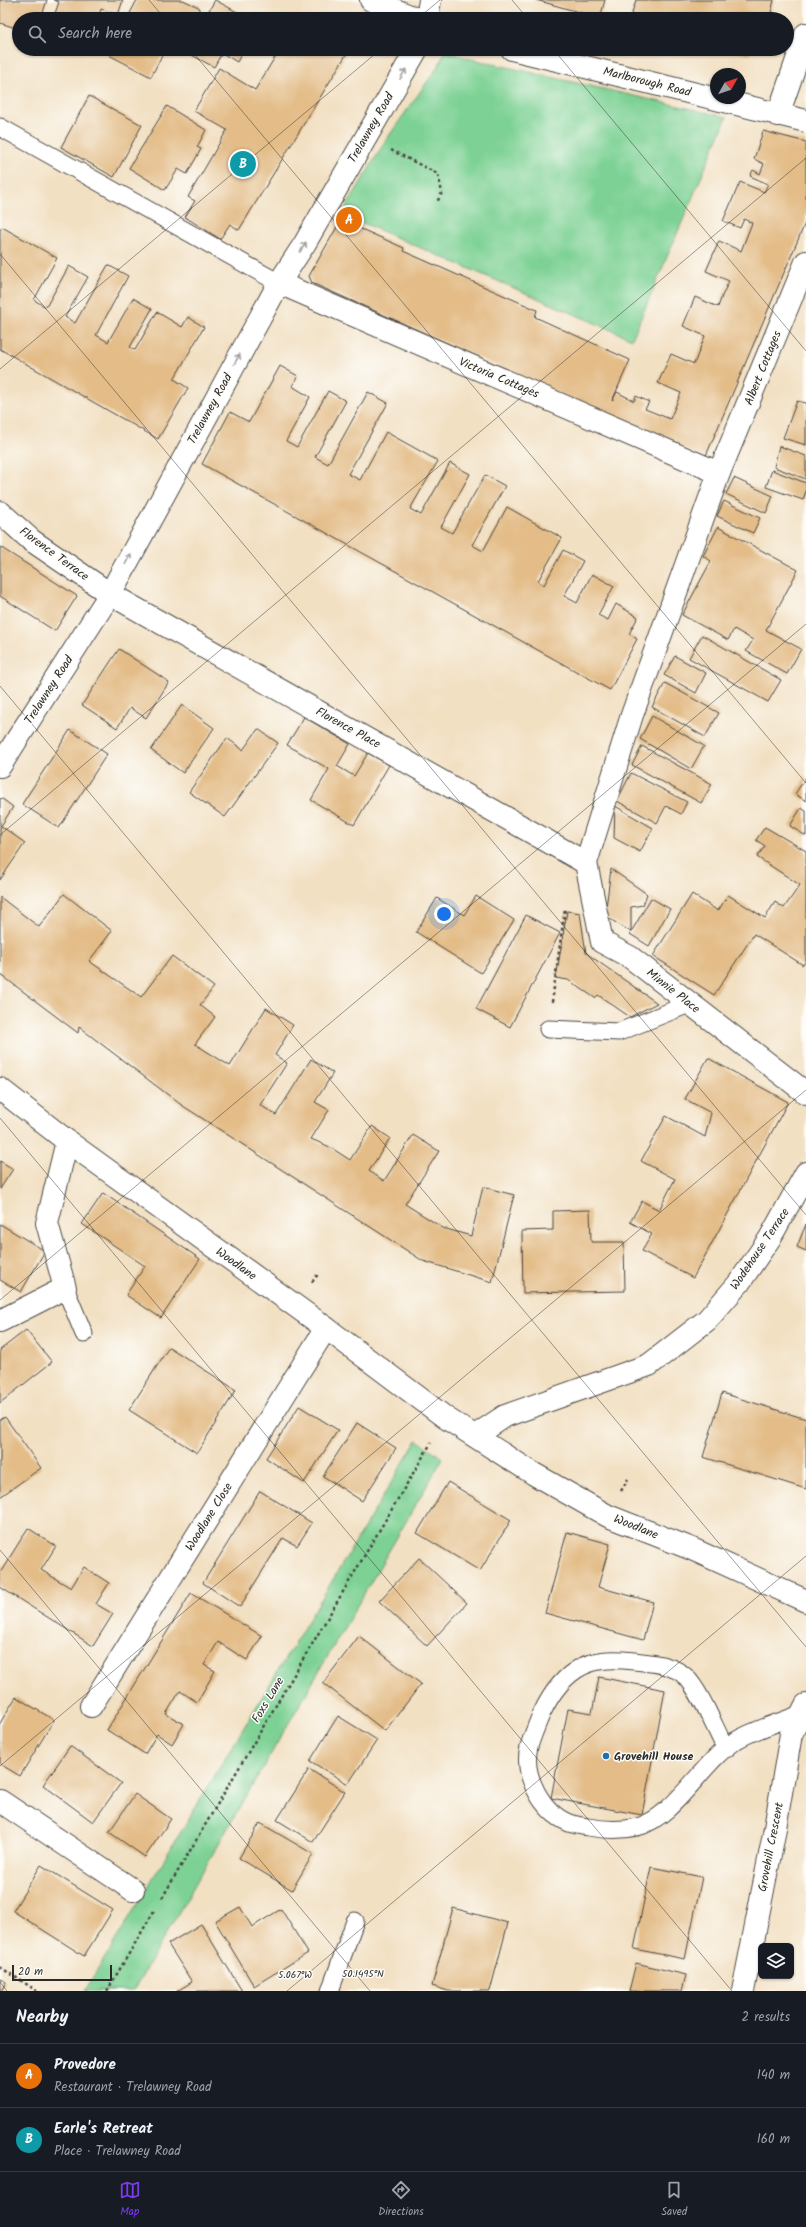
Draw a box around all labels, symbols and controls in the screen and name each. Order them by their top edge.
search box [12,12,794,56]
text: Search here [58,22,132,46]
icon: search [26,23,48,45]
street label: Marlborough Road [601,62,694,102]
one-way arrow [400,68,408,80]
north arrow [710,68,746,104]
street label: Trelawney Road [343,88,399,167]
pin: B [230,149,256,179]
pin: A [336,205,362,235]
one-way arrow [298,241,307,252]
street label: Albert Cottages [739,328,787,408]
one-way arrow [234,353,242,365]
street label: Victoria Cottages [456,353,542,403]
street label: Trelawney Road [183,369,238,448]
street label: Florence Terrace [15,522,93,586]
one-way arrow [125,553,132,565]
street label: Trelawney Road [20,651,79,728]
street label: Florence Place [312,702,385,754]
your location [434,904,454,924]
street label: Minnie Place [642,964,705,1019]
street label: Wodehouse Terrace [725,1204,795,1294]
street label: Woodlane [212,1243,261,1286]
street label: Woodlane Close [180,1479,238,1555]
street label: Woodlane [611,1509,662,1545]
street label: Foxs Lane [247,1673,290,1727]
place label: Grovehill House [614,1747,694,1766]
marker: Grovehill House [601,1751,611,1761]
street label: Grovehill Crescent [753,1800,789,1893]
map controls [758,1943,794,1979]
button: layers [758,1943,794,1979]
scale bar [12,1963,112,1982]
text: 20 m [18,1963,43,1981]
text: 50.1495°N [342,1966,384,1982]
text: 5.067°W [278,1967,312,1983]
text: Nearby [16,2004,68,2031]
text: 2 results [742,2007,790,2028]
text: Provedore [54,2053,116,2077]
text: A [25,2065,33,2086]
text: 140 m [757,2065,790,2086]
text: Restaurant · Trelawney Road [54,2077,212,2098]
text: Earle's Retreat [54,2117,153,2141]
text: B [25,2129,33,2150]
text: 160 m [757,2129,790,2150]
text: Place · Trelawney Road [54,2141,181,2162]
tab: Map [119,2179,141,2221]
tab: Directions [378,2179,424,2221]
tab: Saved [661,2179,687,2221]

